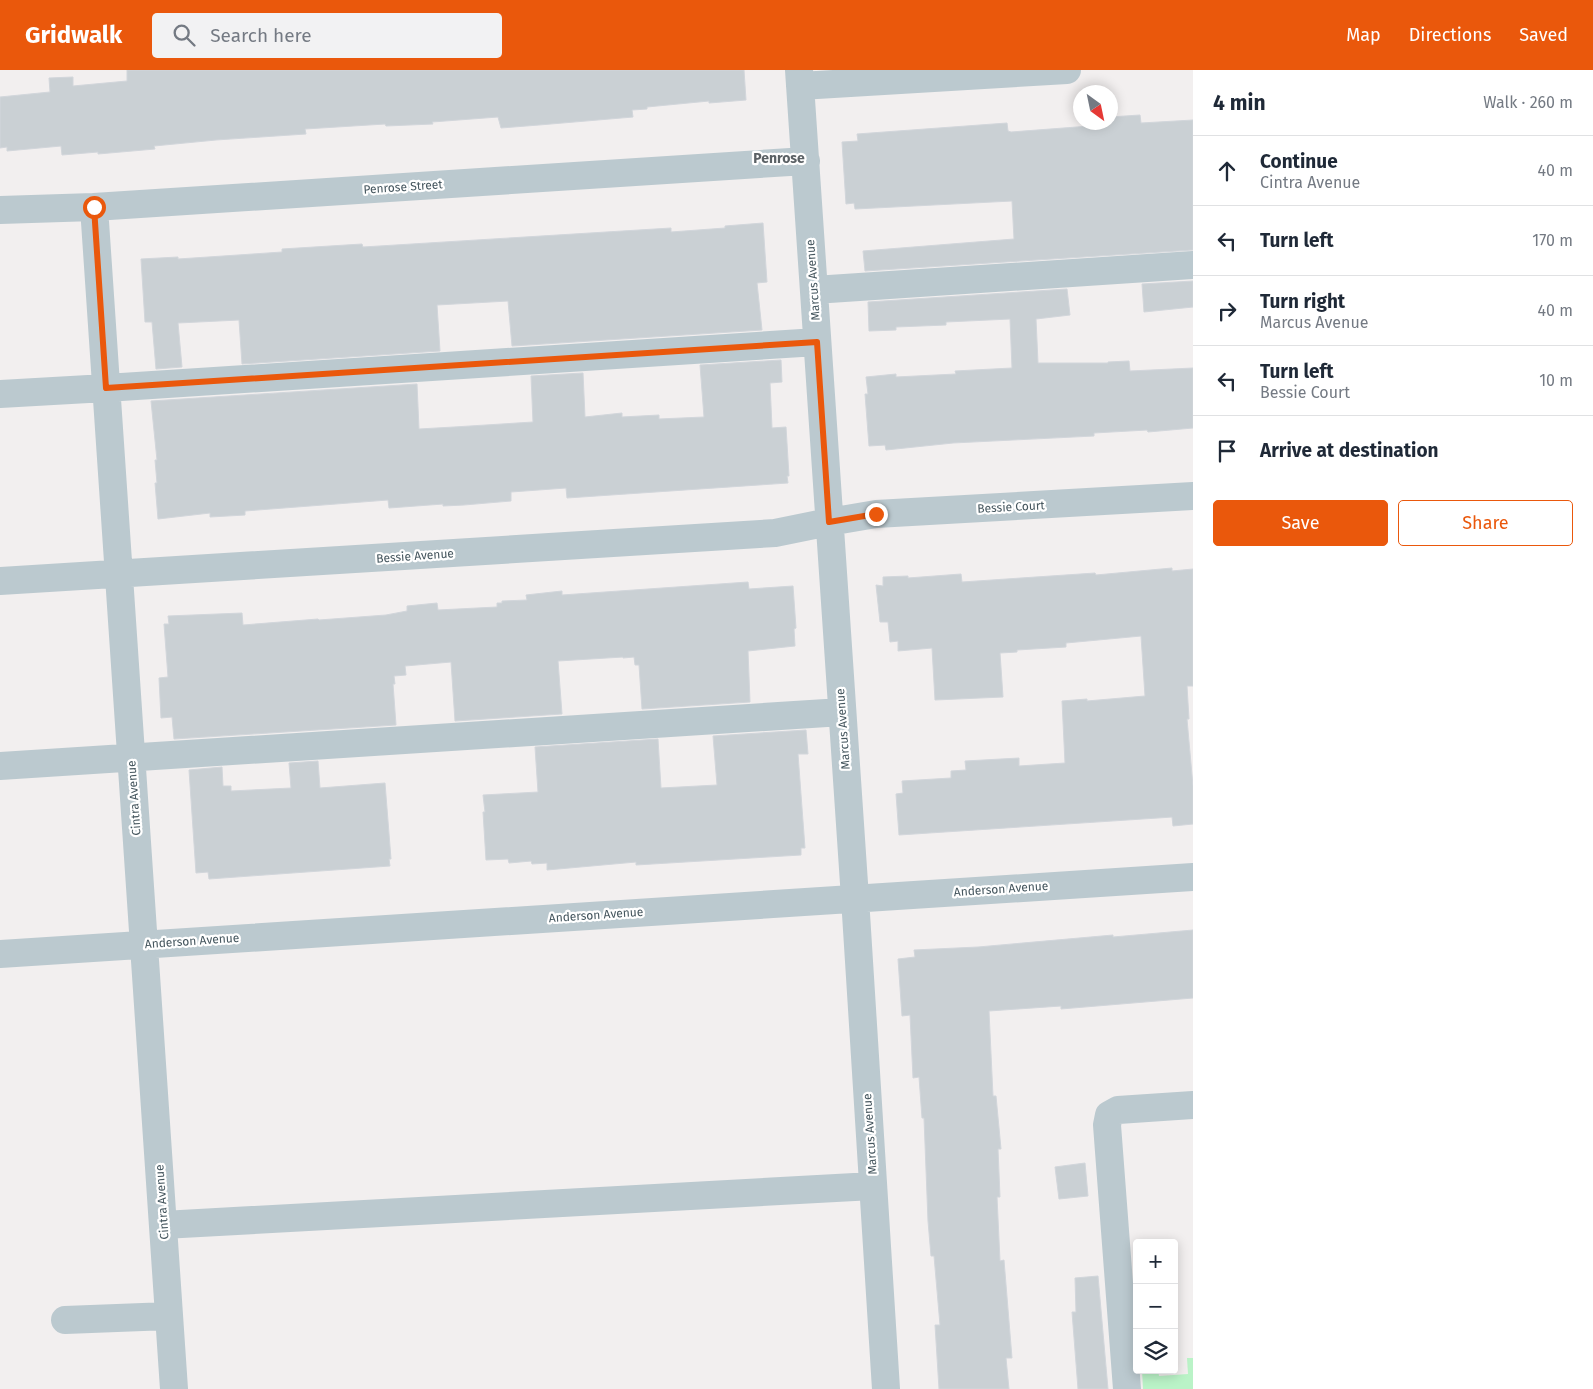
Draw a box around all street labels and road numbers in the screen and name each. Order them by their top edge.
street label: Penrose Street [363,177,444,197]
street label: Marcus Avenue [803,239,823,321]
street label: Bessie Court [977,498,1046,516]
street label: Bessie Avenue [376,546,454,566]
street label: Marcus Avenue [833,688,853,770]
street label: Cintra Avenue [124,760,144,836]
street label: Anderson Avenue [953,879,1049,899]
street label: Anderson Avenue [548,905,644,925]
street label: Anderson Avenue [144,931,240,951]
street label: Marcus Avenue [860,1093,880,1175]
street label: Cintra Avenue [152,1164,172,1240]

